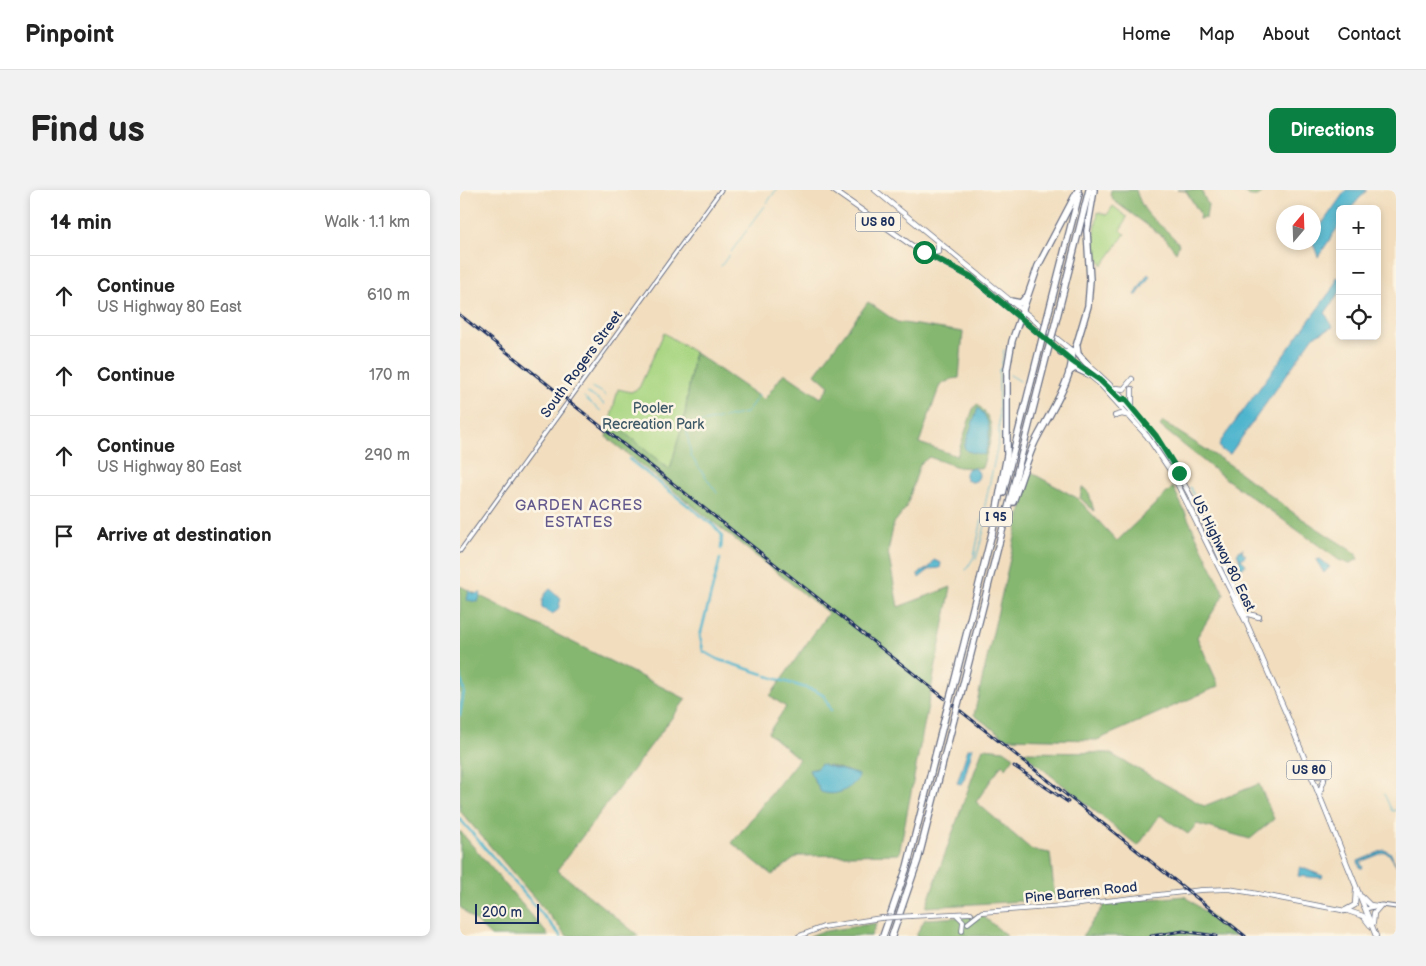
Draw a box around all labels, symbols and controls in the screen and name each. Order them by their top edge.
text: Pinpoint [25,20,114,49]
text: Home [1122,24,1171,45]
text: Map [1199,24,1235,45]
text: About [1263,24,1310,45]
text: Contact [1338,24,1401,45]
button: Directions [1269,108,1396,153]
text: Find us [30,109,145,152]
north arrow [1276,205,1321,250]
map controls [1336,205,1381,340]
button: + [1336,205,1381,250]
text: 14 min [50,210,112,235]
road number: US 80 [856,212,900,232]
text: Walk · 1.1 km [325,213,410,232]
route start [913,241,936,264]
button: − [1336,250,1381,295]
text: Continue [97,275,175,298]
icon: ahead [50,282,78,310]
text: 610 m [367,286,410,305]
button: locate [1336,295,1381,340]
text: US Highway 80 East [97,298,242,317]
street label: South Rogers Street [537,307,626,421]
icon: ahead [50,362,78,390]
text: Continue [97,364,175,387]
text: 170 m [369,366,410,385]
park label: Pooler Recreation Park [602,400,704,433]
text: Continue [97,435,175,458]
icon: ahead [50,442,78,470]
text: 290 m [364,446,410,465]
text: US Highway 80 East [97,458,242,477]
route end [1168,462,1191,485]
street label: US Highway 80 East [1188,493,1259,615]
district label: GARDEN ACRES ESTATES [515,496,643,532]
road number: I 95 [980,508,1012,527]
icon: arrive [50,522,78,550]
text: Arrive at destination [97,524,272,547]
road number: US 80 [1286,760,1332,780]
street label: Pine Barren Road [1024,878,1138,907]
scale bar [475,901,539,924]
text: 200 m [482,904,522,921]

